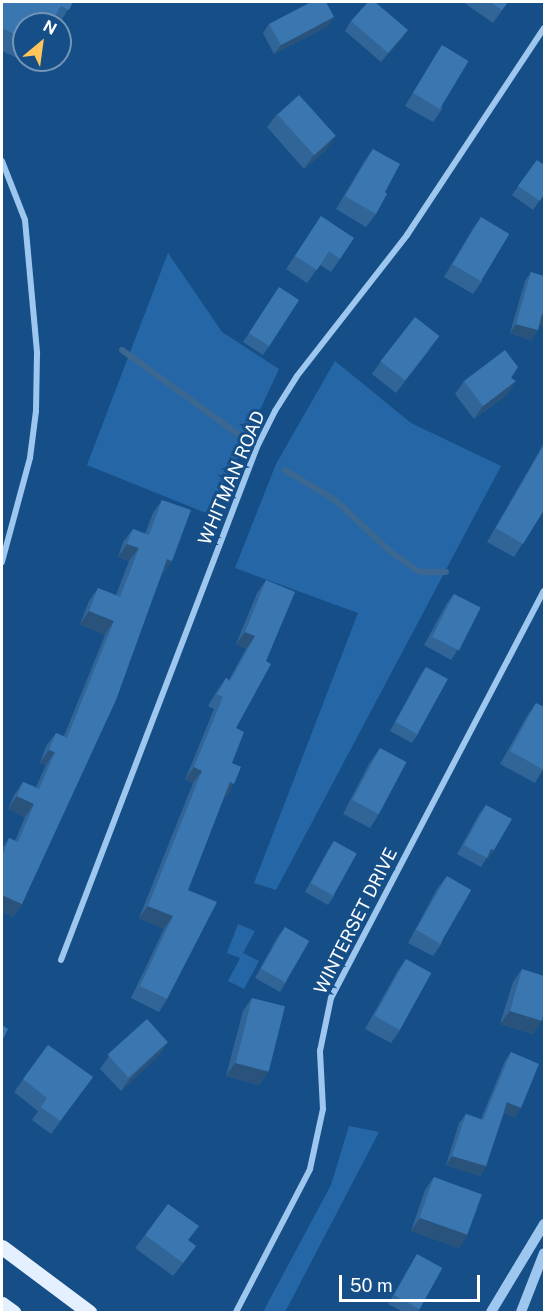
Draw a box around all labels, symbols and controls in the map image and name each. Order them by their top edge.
north arrow [12,12,72,72]
text: N [40,16,60,39]
street label: WHITMAN ROAD [194,408,270,548]
street label: WINTERSET DRIVE [310,844,402,998]
scale bar [342,1263,483,1301]
text: 50 m [350,1275,393,1296]

